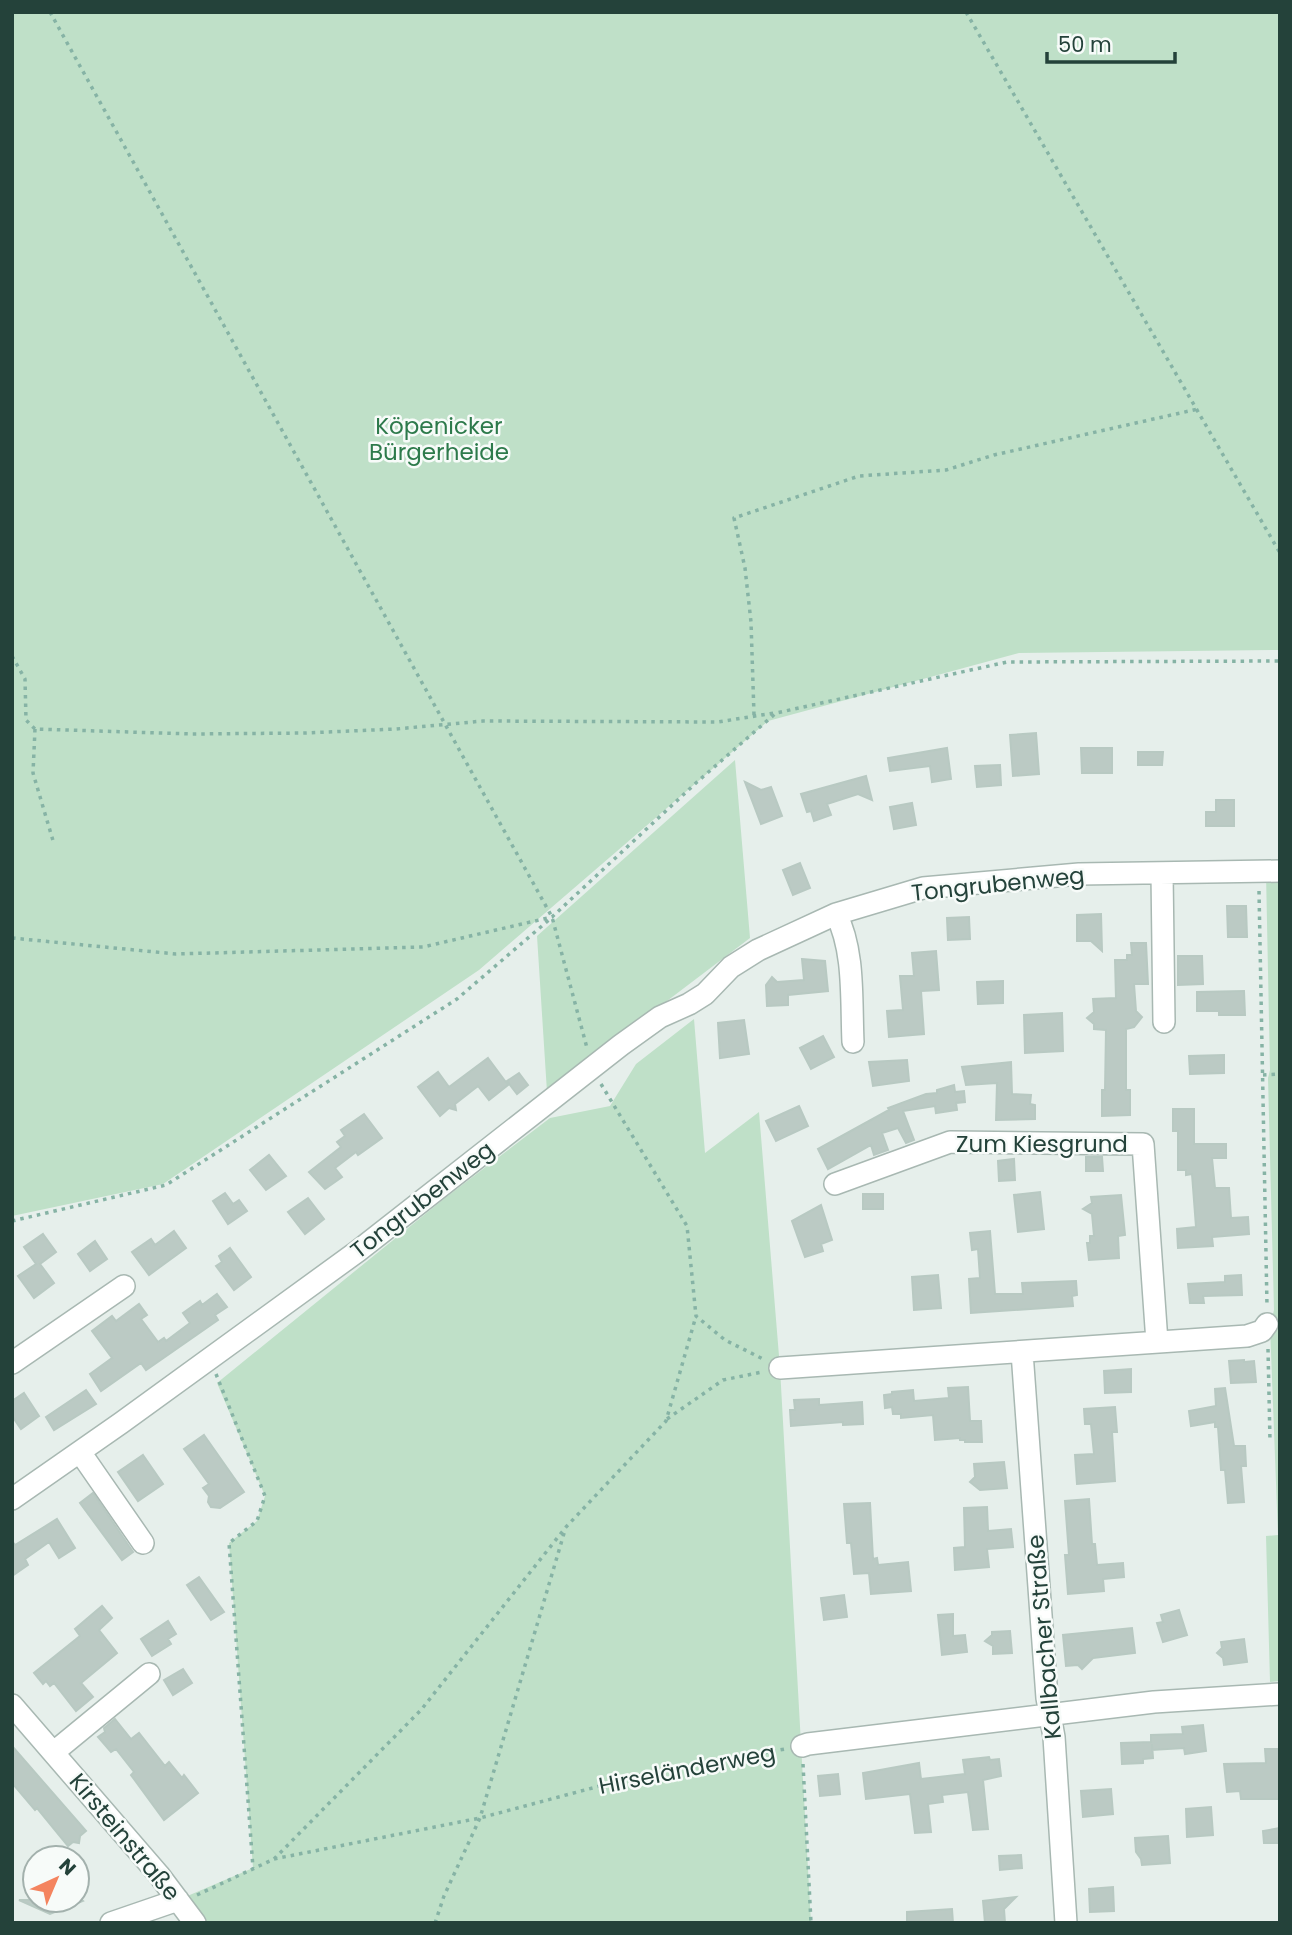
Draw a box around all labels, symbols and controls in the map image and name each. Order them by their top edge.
scale bar [1047,21,1175,65]
text: 50 m [1058,30,1112,59]
park label: Köpenicker Bürgerheide [369,410,509,468]
street label: Tongrubenweg [910,859,1086,909]
street label: Zum Kiesgrund [956,1128,1128,1160]
street label: Tongrubenweg [344,1134,500,1266]
street label: Kallbacher Straße [1019,1533,1069,1741]
street label: Hirseländerweg [596,1736,778,1802]
street label: Kirsteinstraße [62,1766,188,1908]
north arrow [21,1844,91,1914]
text: N [53,1852,82,1882]

